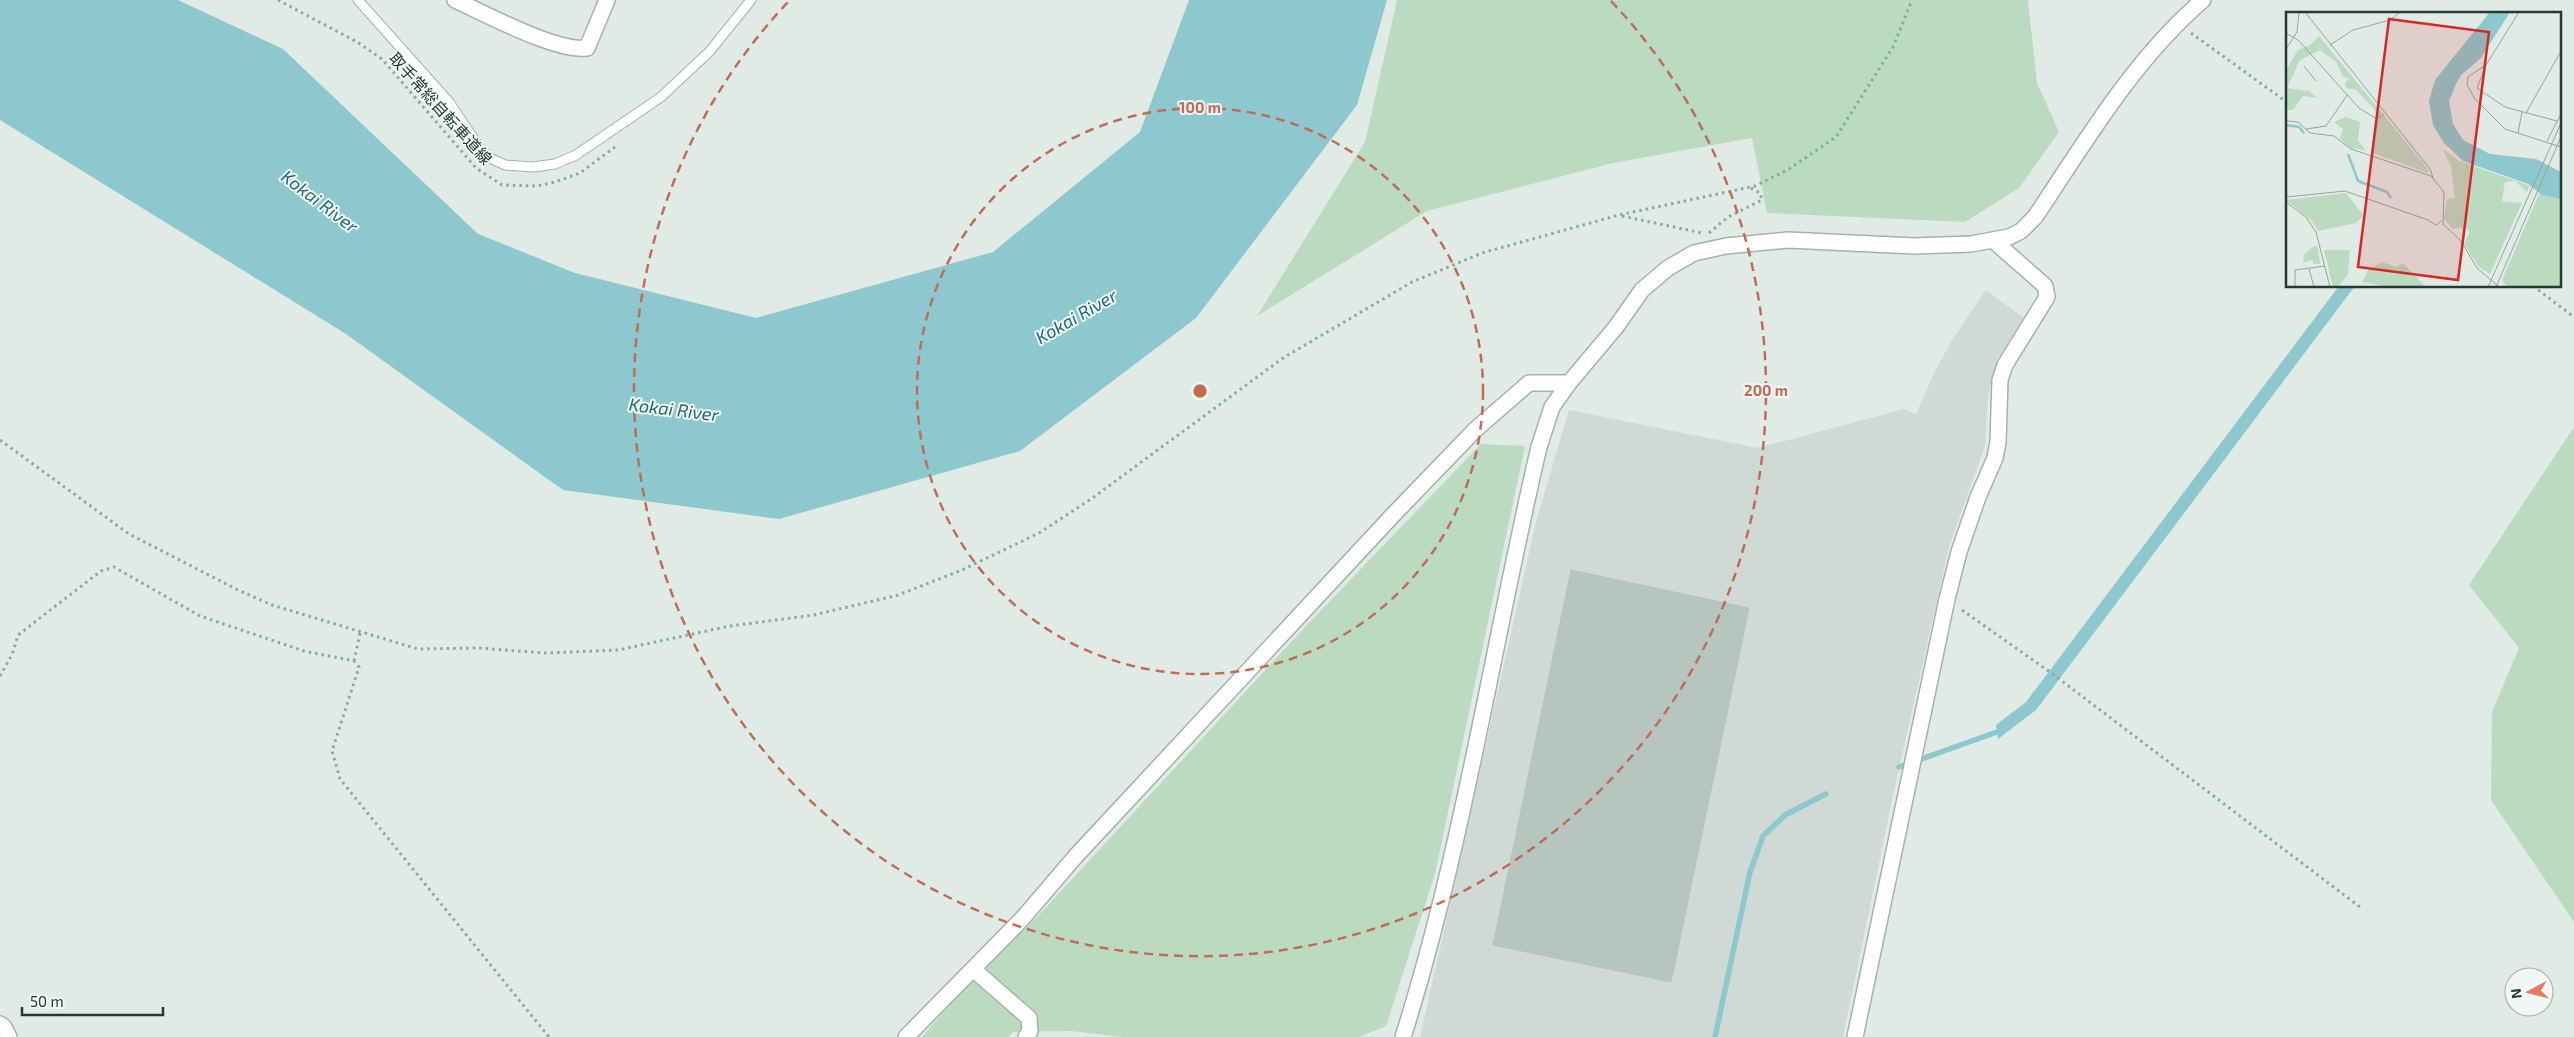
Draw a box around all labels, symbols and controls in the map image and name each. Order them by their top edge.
inset map [2286,12,2562,288]
street label: 取手常総自転車道線 [386,48,496,168]
text: 100 m [1179,98,1221,116]
water label: Kokai River [277,165,363,238]
water label: Kokai River [1031,283,1121,348]
text: 200 m [1744,381,1788,399]
centre of rings [1191,382,1209,400]
water label: Kokai River [628,393,721,426]
north arrow [2504,967,2554,1017]
scale bar [22,984,164,1016]
text: N [2507,988,2525,1000]
text: 50 m [30,992,64,1010]

